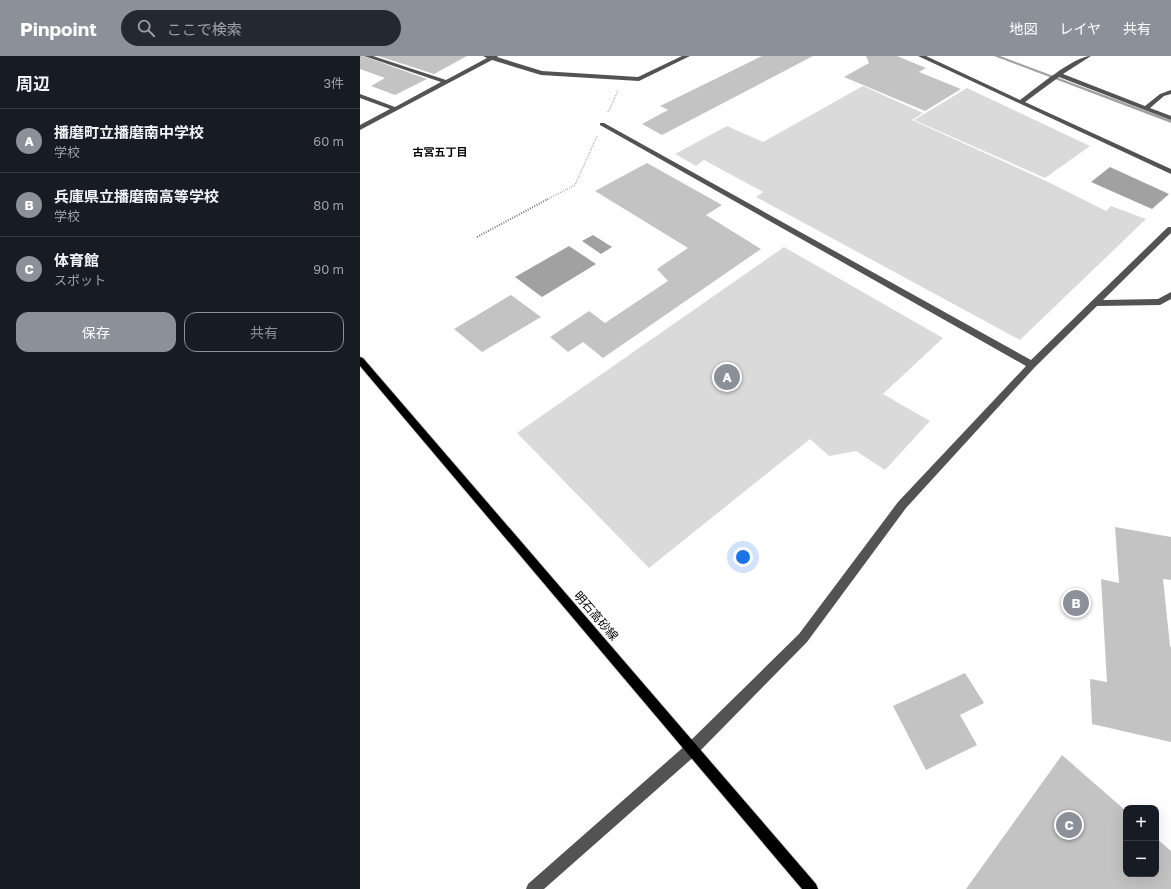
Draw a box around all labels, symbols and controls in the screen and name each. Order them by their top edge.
search box [121,10,401,46]
text: Pinpoint [20,17,97,40]
icon: search [135,17,157,39]
text: ここで検索 [167,20,242,38]
text: 地図 [1009,20,1037,37]
text: レイヤ [1059,20,1101,37]
text: 共有 [1123,20,1151,37]
text: 周辺 [16,73,50,94]
text: 3件 [323,75,344,91]
text: 播磨町立播磨南中学校 [54,123,204,141]
text: A [24,133,34,149]
text: 60 m [313,133,344,149]
text: 学校 [54,144,80,160]
district label: 古宮五丁目 [413,145,468,158]
text: 兵庫県立播磨南高等学校 [54,187,219,205]
text: B [24,197,34,213]
text: 80 m [313,197,344,213]
text: 学校 [54,208,80,224]
text: 体育館 [54,251,99,269]
text: C [24,261,34,277]
text: 90 m [313,261,344,277]
text: スポット [54,272,106,288]
button: 保存 [16,312,176,352]
button: 共有 [184,312,344,352]
pin: A [714,362,740,392]
your location [733,547,753,567]
street label: 明石高砂線 [571,588,622,643]
pin: B [1063,588,1089,618]
map controls [1123,805,1159,877]
button: + [1123,805,1159,841]
pin: C [1056,810,1082,840]
button: − [1123,841,1159,877]

